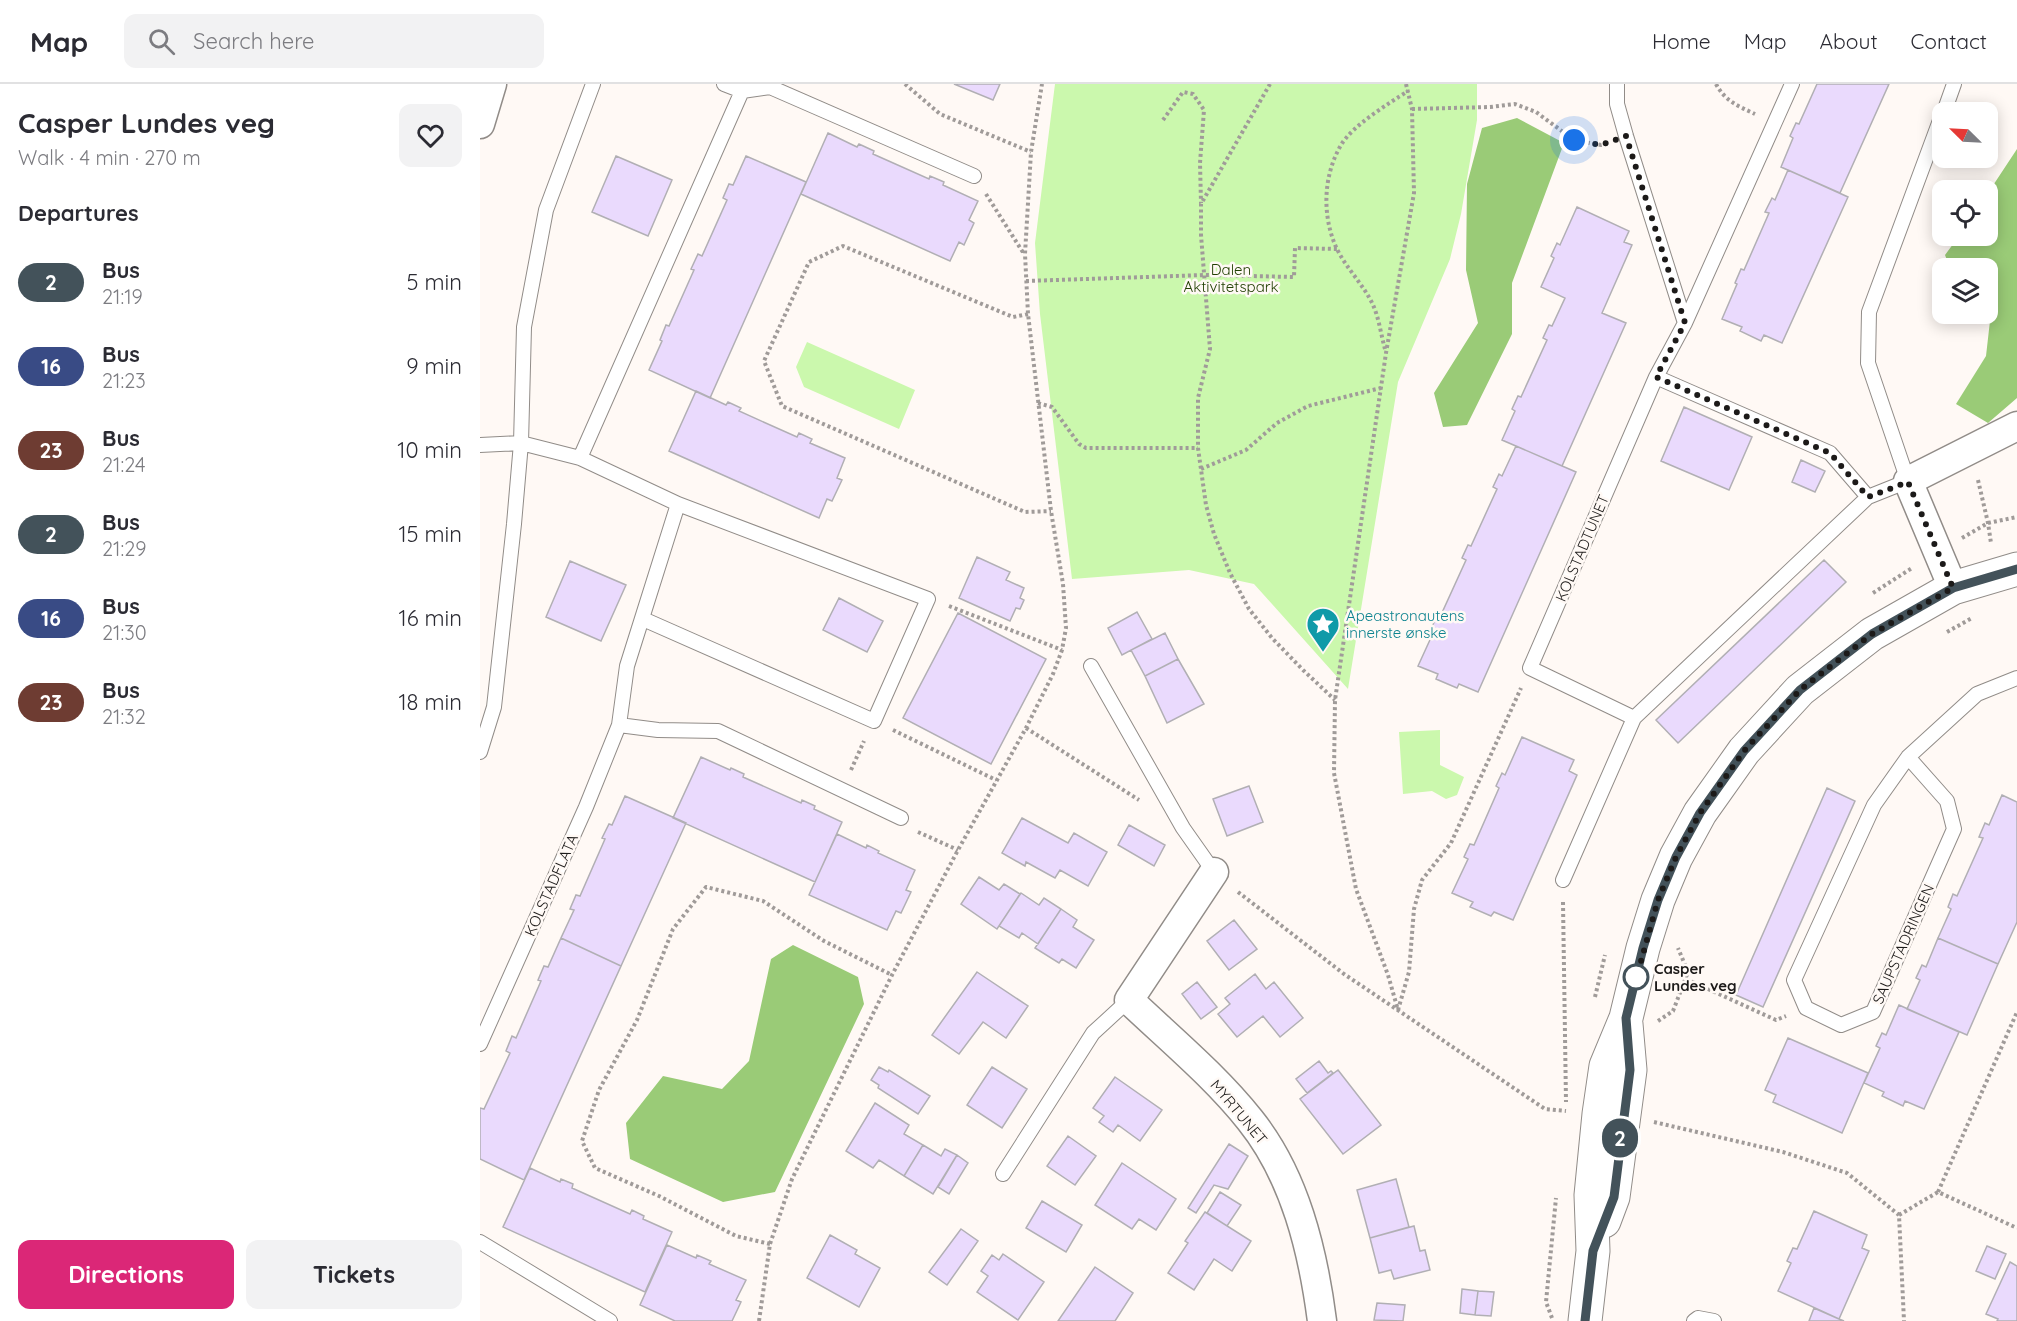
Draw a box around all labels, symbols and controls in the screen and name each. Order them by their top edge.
search box [124,14,544,68]
text: Map [30,24,88,59]
icon: search [145,25,178,58]
text: Search here [193,27,315,55]
text: Home [1652,28,1711,54]
text: Map [1744,28,1787,54]
text: About [1820,28,1878,54]
text: Contact [1911,28,1987,54]
north arrow [1932,102,1998,168]
map controls [1932,102,1998,324]
button: heart [399,104,462,167]
text: Casper Lundes veg [18,105,275,140]
your location [1559,125,1589,155]
text: Walk · 4 min · 270 m [18,145,201,170]
button: locate [1932,180,1998,246]
text: Departures [18,199,139,227]
text: Bus [102,256,140,284]
button: layers [1932,258,1998,324]
park label: Dalen Aktivitetspark [1183,260,1279,296]
text: 5 min [407,268,462,296]
text: 2 [45,269,57,295]
text: 21:19 [102,284,143,309]
text: Bus [102,340,140,368]
text: 9 min [406,352,462,380]
text: 16 [41,353,61,379]
text: 21:23 [102,368,146,393]
text: Bus [102,424,140,452]
text: 10 min [397,436,462,464]
text: 23 [39,437,63,463]
text: 21:24 [102,452,146,477]
street label: KOLSTADTUNET [1551,492,1613,604]
text: Bus [102,508,140,536]
text: 15 min [398,520,462,548]
text: 2 [45,521,57,547]
text: 21:29 [102,536,146,561]
text: Bus [102,592,140,620]
text: 16 min [399,604,462,632]
text: 16 [41,605,61,631]
place icon: Apeastronautens innerste ønske [1305,606,1341,653]
place label: Apeastronautens innerste ønske [1346,606,1464,642]
text: 21:30 [102,620,147,645]
text: Bus [102,676,140,704]
text: 18 min [398,688,462,716]
text: 23 [39,689,63,715]
text: 21:32 [102,704,146,729]
street label: KOLSTADFLATA [520,831,582,939]
street label: SAUPSTADRINGEN [1868,881,1938,1007]
place label: Casper Lundes veg [1654,959,1737,995]
marker: Casper Lundes veg [1623,964,1649,990]
street label: MYRTUNET [1206,1076,1272,1148]
line badge: 2 [1600,1118,1640,1158]
text: 2 [1614,1125,1626,1151]
button: Directions [18,1240,234,1309]
button: Tickets [246,1240,462,1309]

